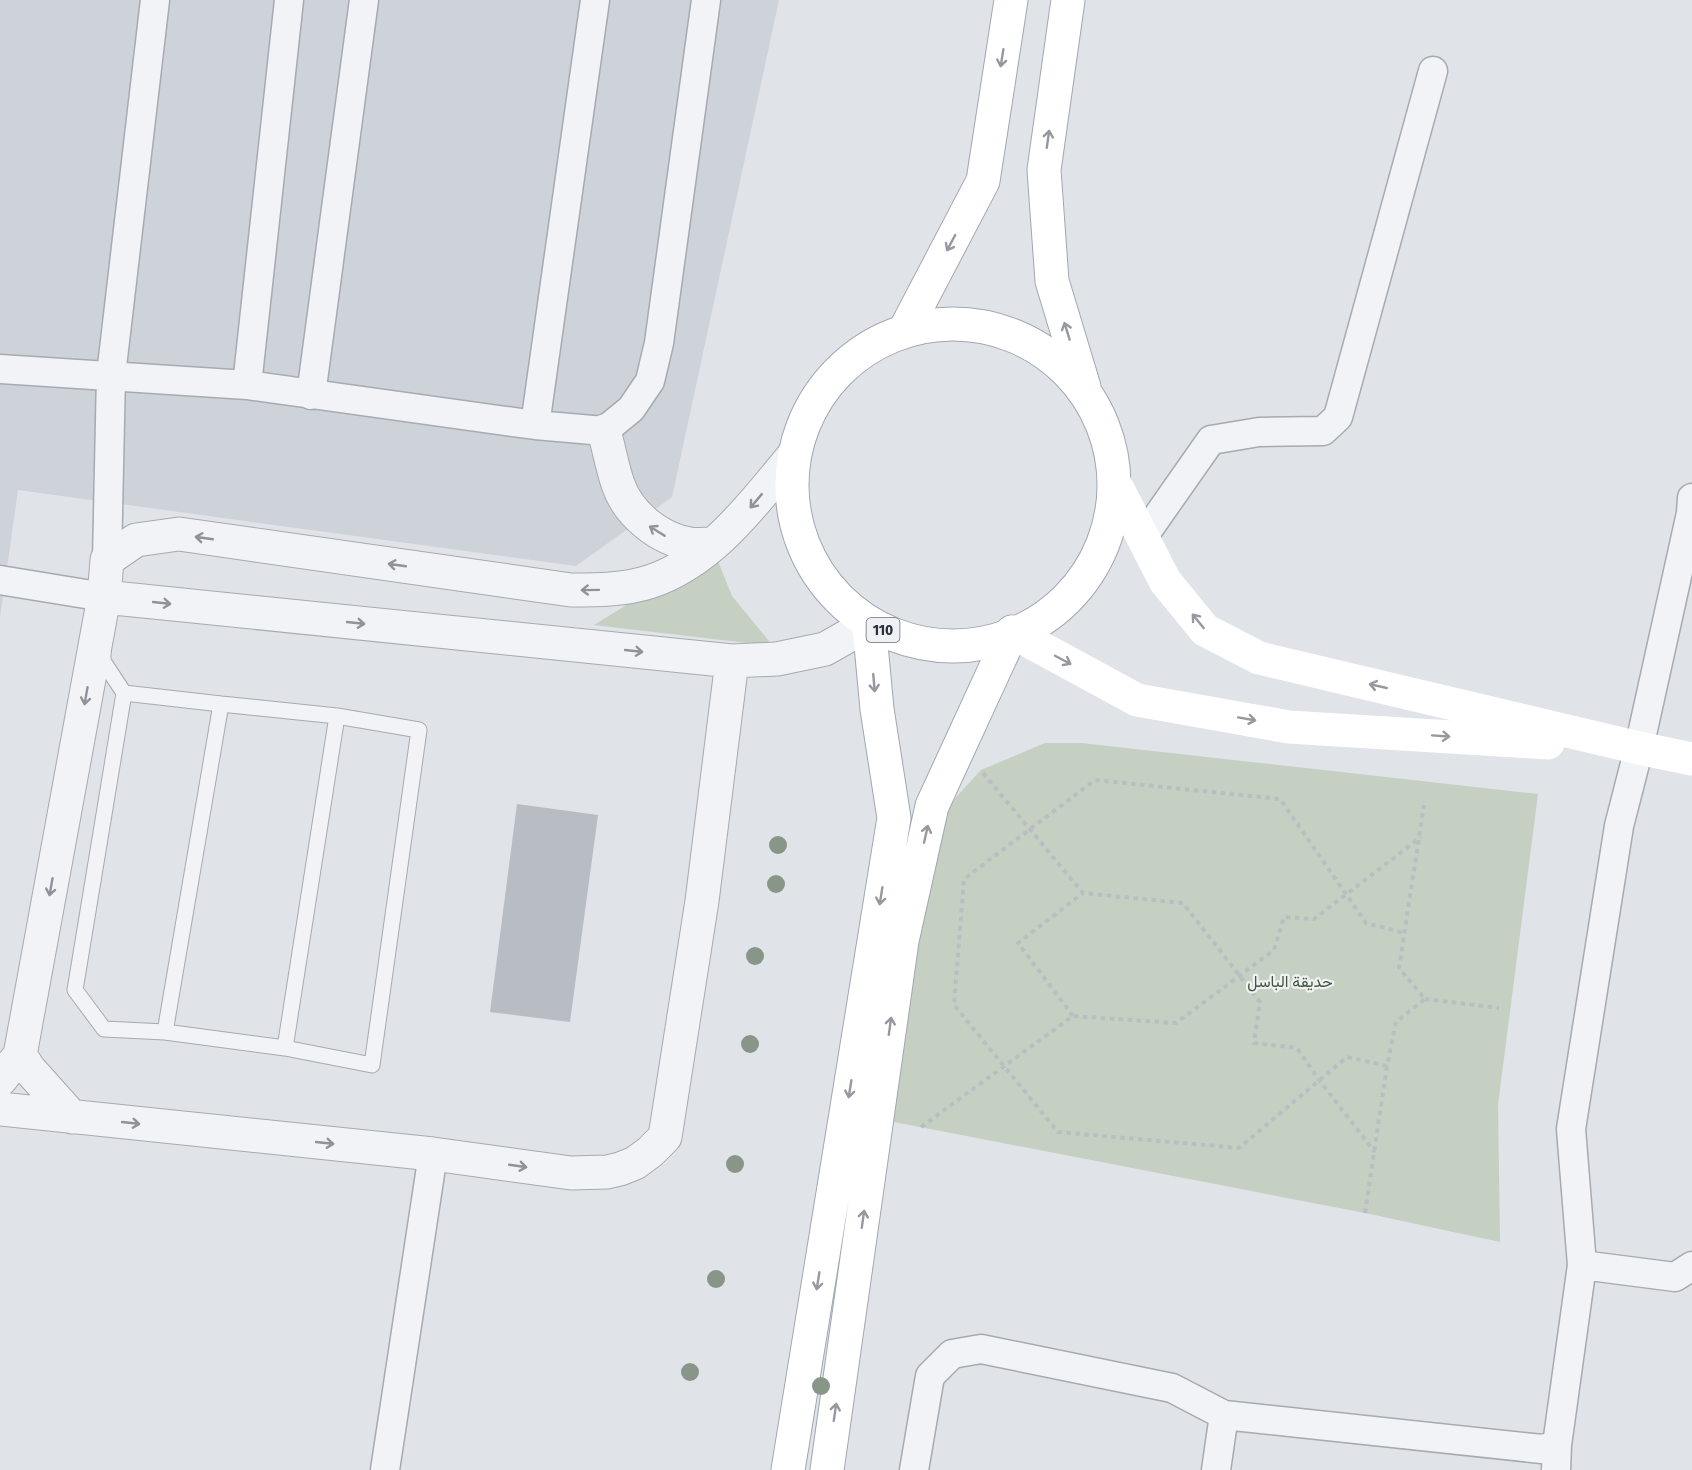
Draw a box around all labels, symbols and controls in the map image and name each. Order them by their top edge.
one-way arrow [996,47,1007,67]
one-way arrow [1043,129,1054,149]
one-way arrow [944,234,956,252]
one-way arrow [1061,322,1072,341]
one-way arrow [749,493,762,509]
one-way arrow [649,525,666,537]
one-way arrow [195,532,214,543]
one-way arrow [388,559,407,570]
one-way arrow [581,584,601,595]
one-way arrow [152,598,172,609]
one-way arrow [1191,613,1204,629]
one-way arrow [346,618,366,629]
road number: 110 [866,618,900,642]
one-way arrow [623,646,643,657]
one-way arrow [1054,655,1072,666]
one-way arrow [869,672,880,692]
one-way arrow [1369,680,1388,692]
one-way arrow [80,685,91,705]
one-way arrow [1236,714,1256,725]
one-way arrow [1430,731,1450,742]
one-way arrow [921,825,932,845]
one-way arrow [45,877,56,897]
one-way arrow [875,886,886,905]
park label: حديقة الباسل [1247,972,1333,992]
one-way arrow [885,1017,896,1036]
one-way arrow [844,1078,855,1098]
one-way arrow [120,1118,140,1129]
one-way arrow [314,1138,334,1149]
one-way arrow [508,1160,527,1171]
one-way arrow [857,1210,868,1229]
one-way arrow [813,1271,824,1290]
one-way arrow [830,1403,841,1422]

